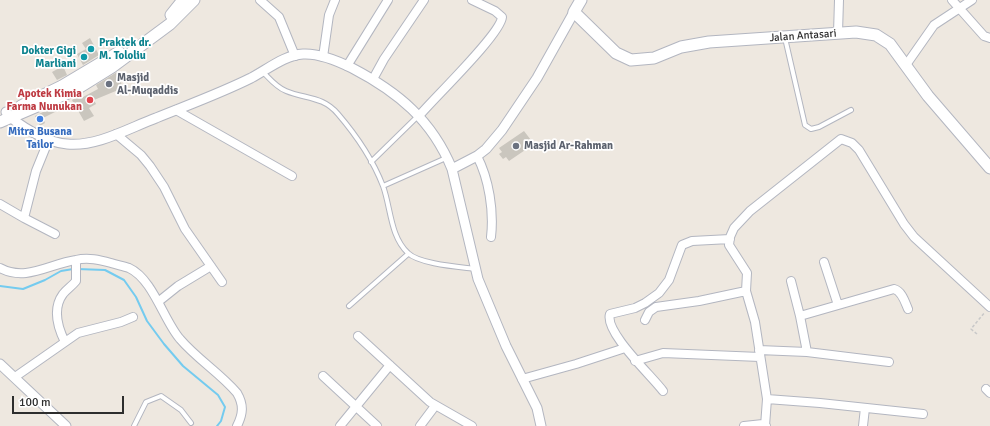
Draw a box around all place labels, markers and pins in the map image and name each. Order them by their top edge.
place label: Praktek dr. M. Tololiu [99,36,151,62]
place label: Dokter Gigi Marliani [21,44,76,70]
marker: Praktek dr. M. Tololiu [86,44,96,54]
marker: Dokter Gigi Marliani [79,52,89,62]
place label: Masjid Al-Muqaddis [117,71,178,97]
marker: Masjid Al-Muqaddis [104,79,114,89]
place label: Apotek Kimia Farma Nunukan [6,87,82,113]
marker: Apotek Kimia Farma Nunukan [85,95,95,105]
marker: Mitra Busana Tailor [35,114,45,124]
place label: Mitra Busana Tailor [8,125,72,151]
place label: Masjid Ar-Rahman [524,139,613,153]
marker: Masjid Ar-Rahman [511,141,521,151]

